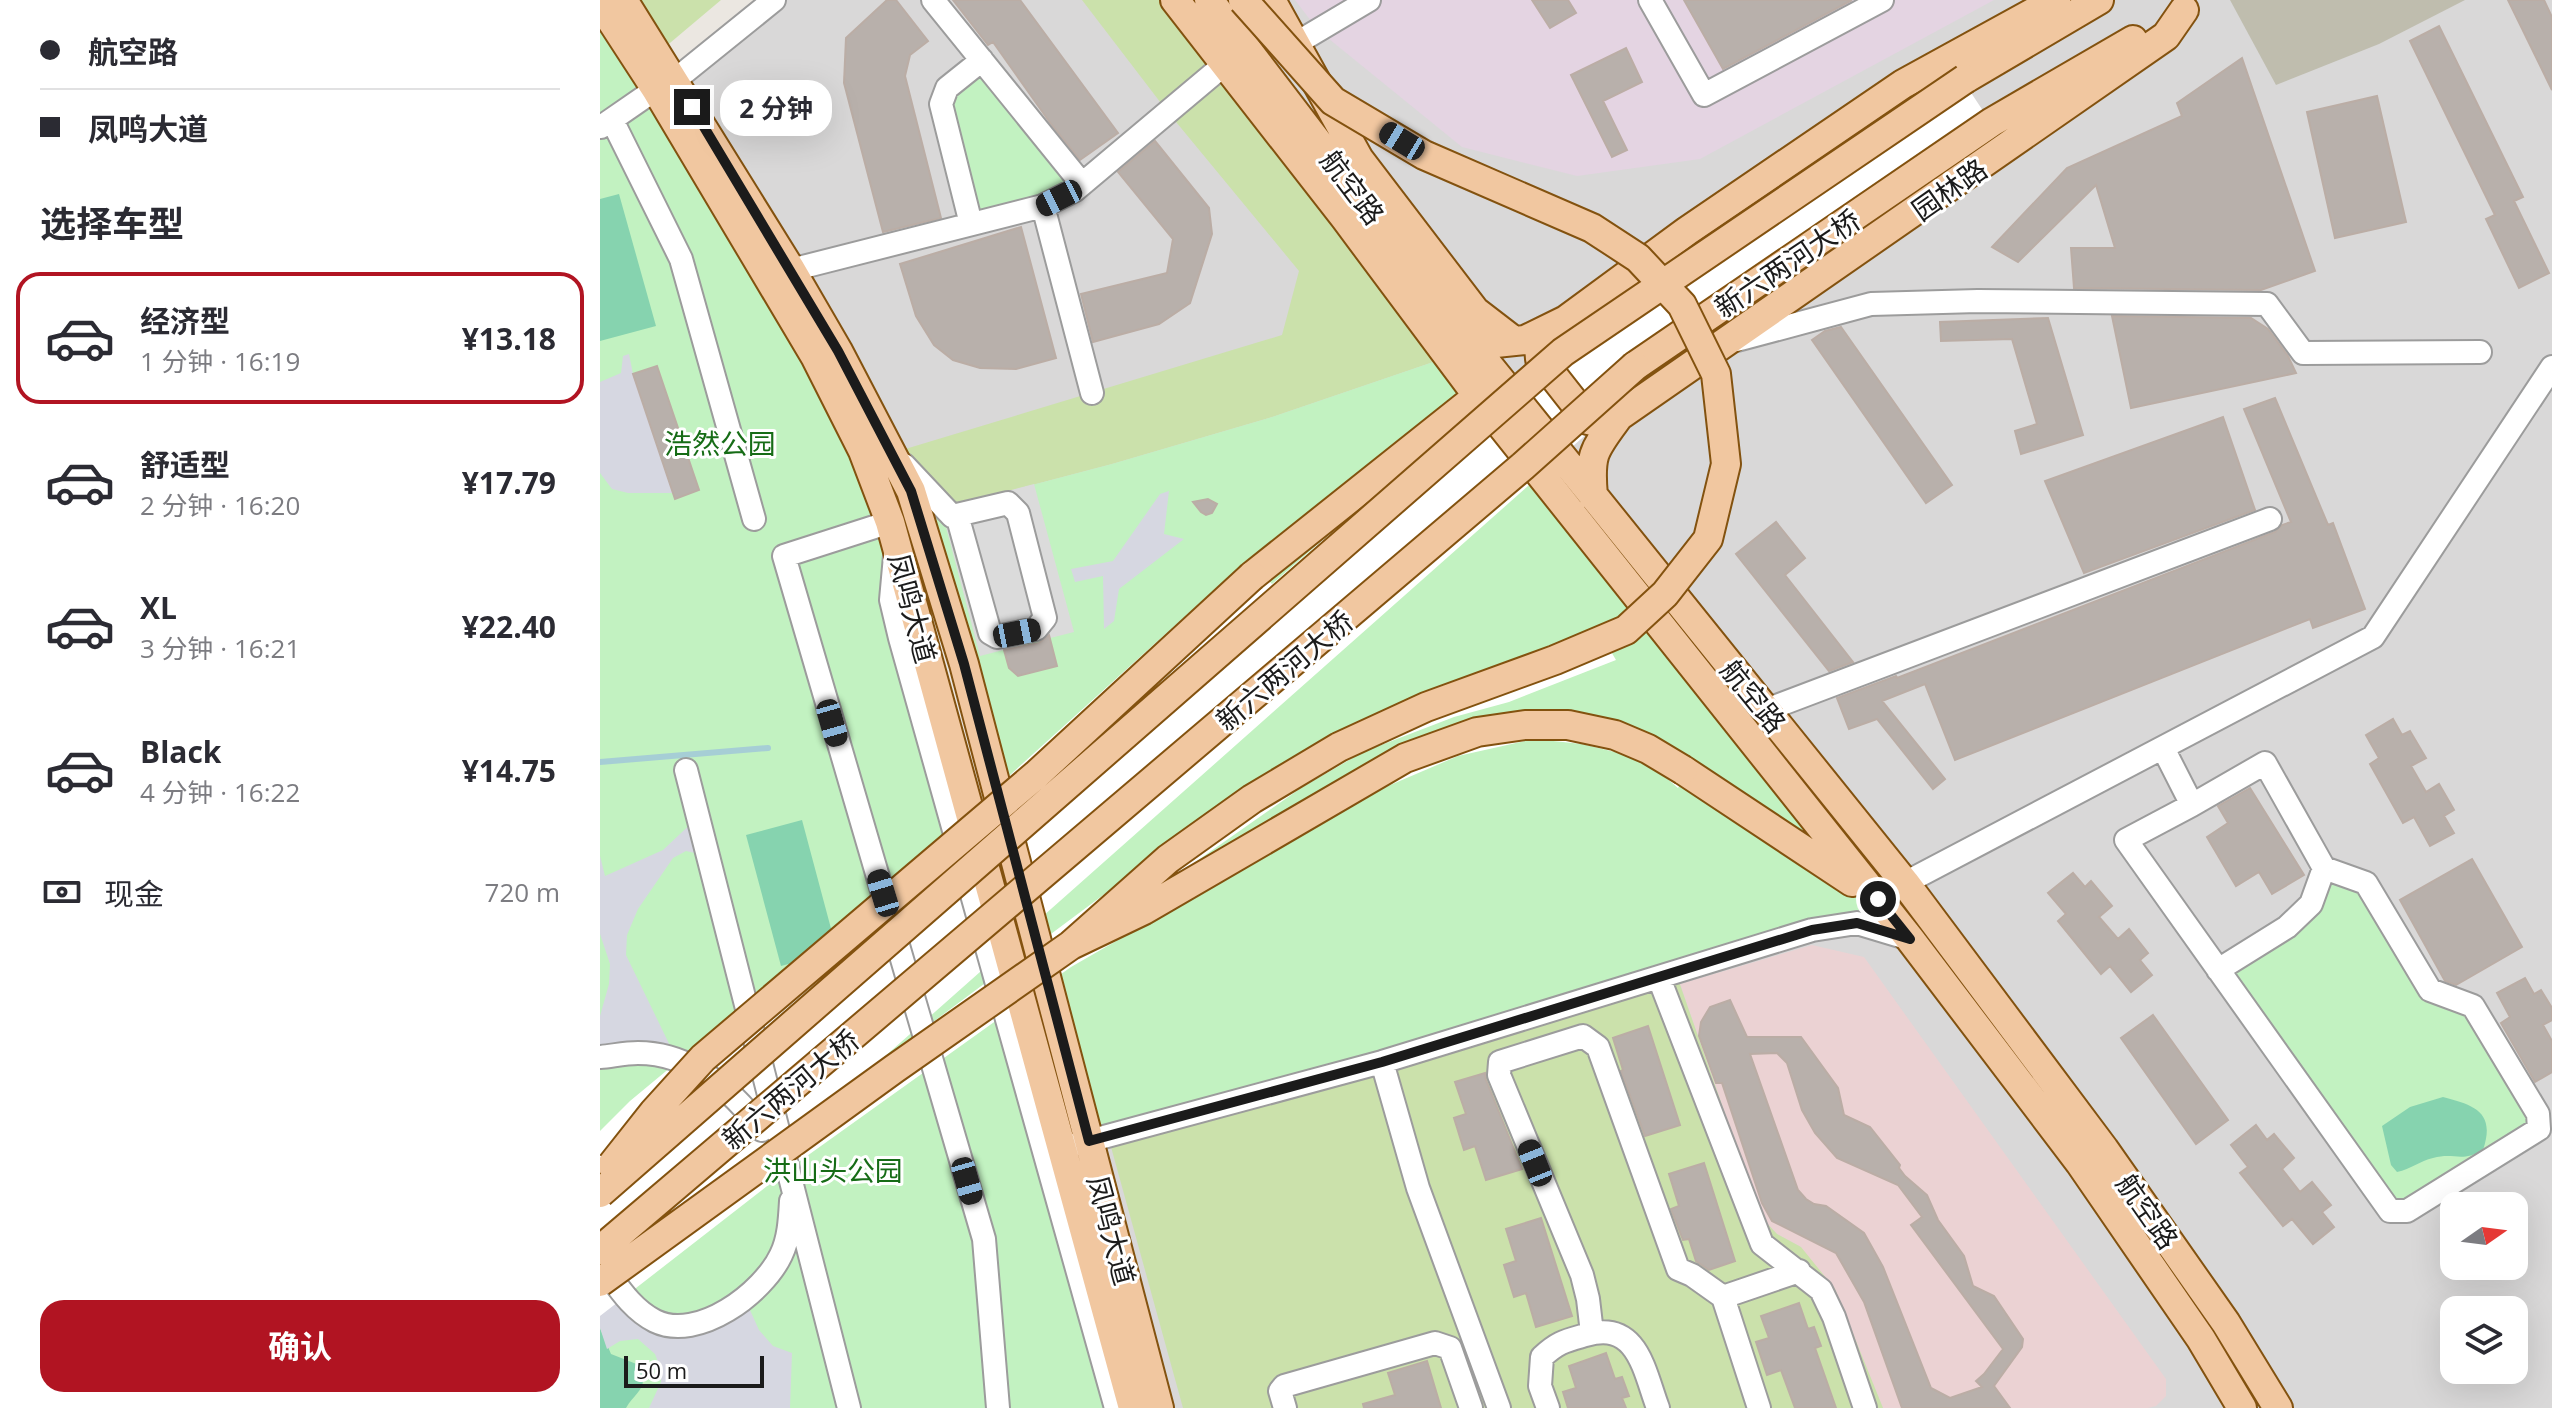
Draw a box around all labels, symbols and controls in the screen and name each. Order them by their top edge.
text: 航空路 [88,31,178,72]
callout: 2 分钟 [720,79,832,135]
route end [674,89,710,125]
text: 2 分钟 [739,90,813,126]
text: 凤鸣大道 [88,108,208,149]
car [1375,118,1429,164]
street label: 航空路 [1313,142,1393,232]
street label: 园林路 [1904,149,1994,229]
car [1032,176,1086,220]
text: 选择车型 [40,199,184,248]
street label: 新六两河大桥 [1707,200,1867,326]
text: 经济型 [140,300,230,341]
icon: car [44,302,116,374]
text: ¥13.18 [462,318,556,359]
text: 1 分钟 · 16:19 [140,343,300,379]
park label: 浩然公园 [664,424,776,462]
text: 舒适型 [140,444,230,485]
icon: car [44,446,116,518]
text: ¥17.79 [462,462,556,503]
text: 2 分钟 · 16:20 [140,487,300,523]
street label: 凤鸣大道 [880,549,946,667]
text: XL [140,587,177,628]
icon: car [44,590,116,662]
street label: 新六两河大桥 [1207,601,1361,739]
text: ¥22.40 [462,606,556,647]
car [991,617,1043,649]
text: 3 分钟 · 16:21 [140,630,300,666]
street label: 航空路 [1713,651,1795,741]
car [814,697,850,749]
text: Black [140,731,221,772]
icon: car [44,734,116,806]
text: ¥14.75 [462,750,556,791]
text: 4 分钟 · 16:22 [140,774,300,810]
car [865,867,901,919]
icon: cash [40,870,84,914]
text: 现金 [104,873,164,914]
text: 720 m [485,874,560,910]
route start [1860,881,1896,917]
street label: 新六两河大桥 [713,1020,867,1158]
car [1515,1136,1555,1190]
park label: 洪山头公园 [763,1151,903,1189]
car [949,1155,985,1207]
street label: 航空路 [2108,1166,2188,1256]
street label: 凤鸣大道 [1079,1171,1145,1289]
north arrow [2440,1192,2528,1280]
map controls [2440,1192,2528,1384]
button: layers [2440,1296,2528,1384]
button: 确认 [40,1300,560,1392]
scale bar [624,1352,764,1388]
text: 50 m [636,1355,687,1385]

